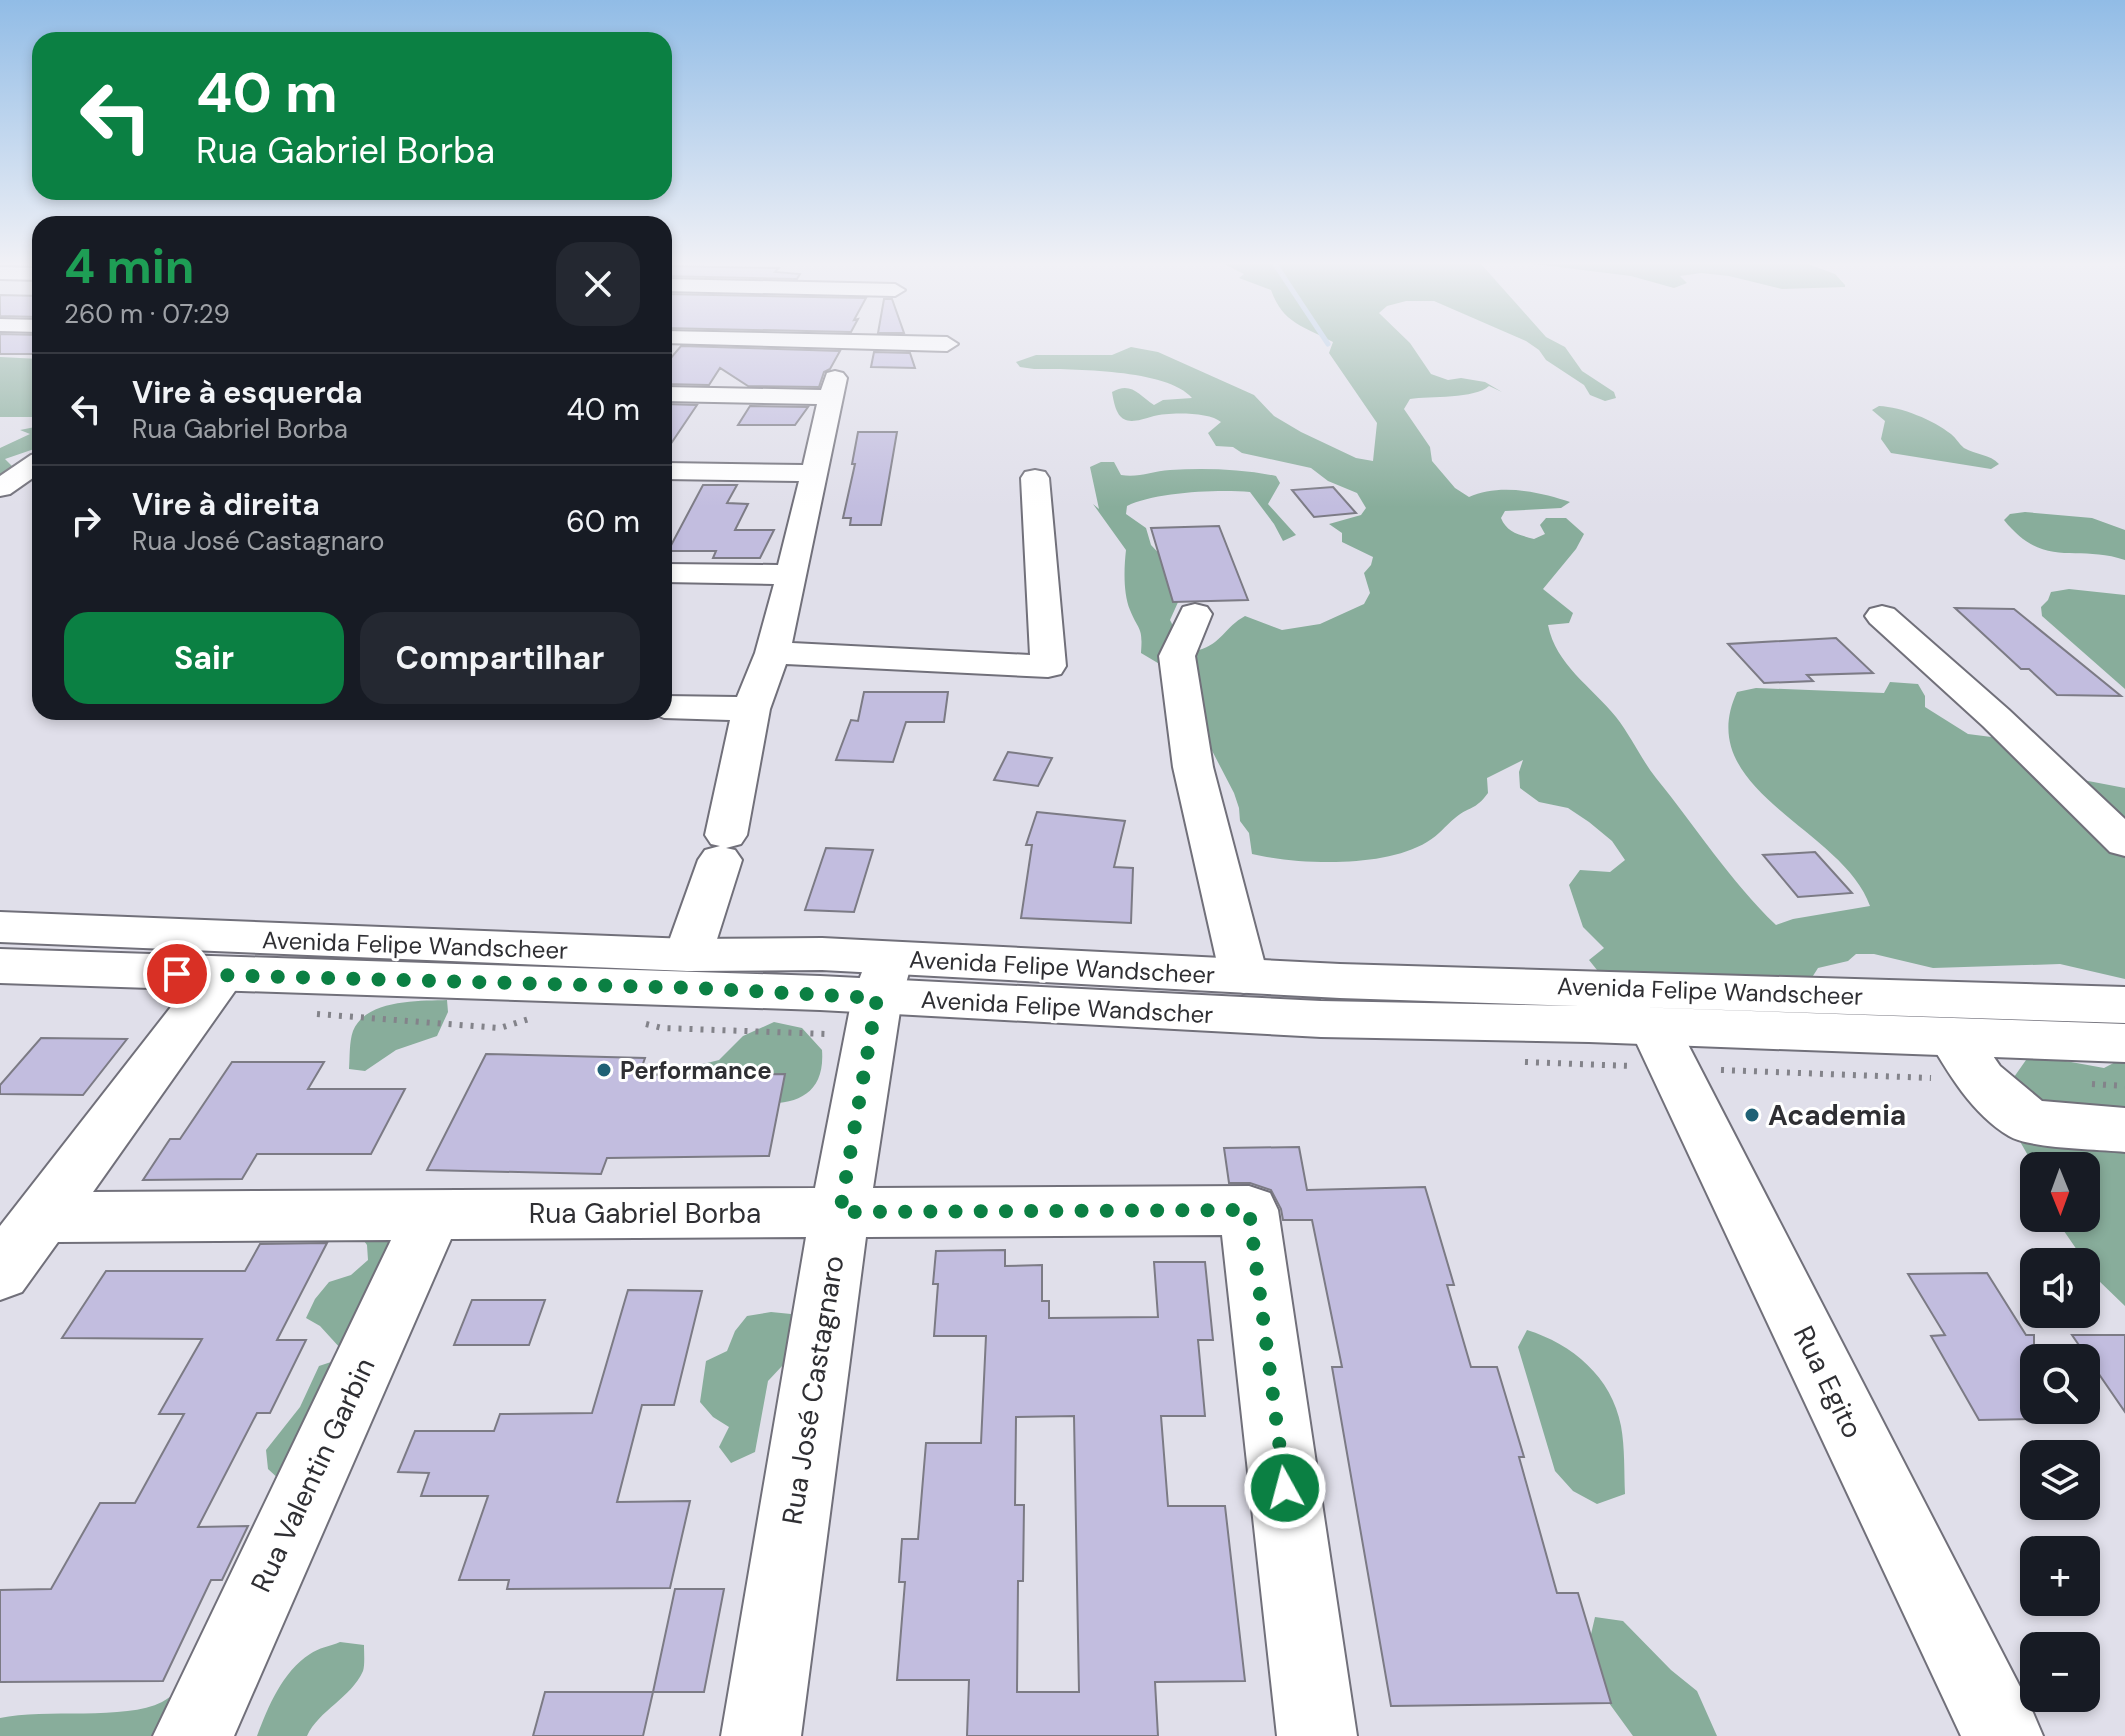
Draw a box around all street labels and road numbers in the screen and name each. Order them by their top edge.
street label: Avenida Felipe Wandscheer [261,924,569,966]
street label: Avenida Felipe Wandscheer [908,944,1216,990]
street label: Avenida Felipe Wandscheer [1556,970,1864,1012]
street label: Avenida Felipe Wandscher [920,984,1214,1030]
street label: Rua Gabriel Borba [529,1195,761,1232]
street label: Rua José Castagnaro [773,1253,853,1527]
street label: Rua Egito [1785,1320,1871,1444]
street label: Rua Valentin Garbin [242,1352,384,1598]

